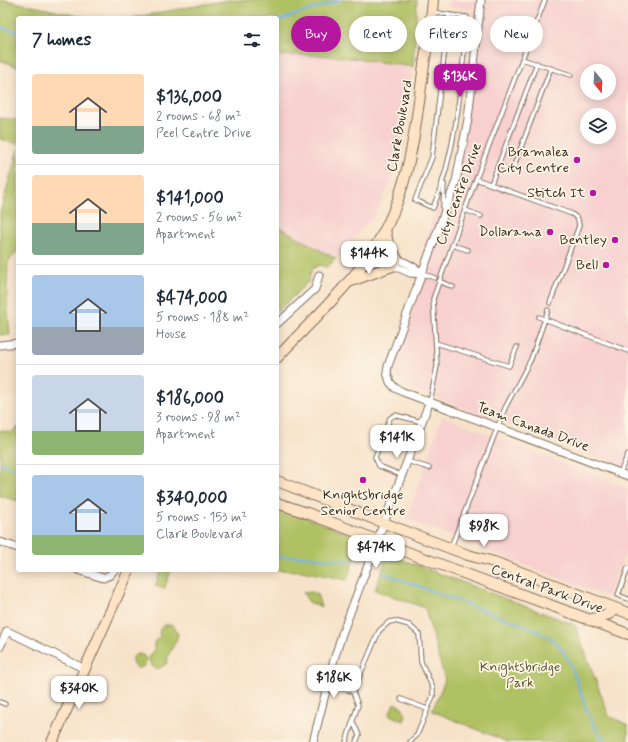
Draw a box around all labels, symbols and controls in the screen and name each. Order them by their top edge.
chip: Buy [291,16,341,52]
chip: Rent [349,16,407,52]
chip: Filters [415,16,482,52]
chip: New [490,16,543,52]
text: 7 homes [32,29,91,51]
icon: filters [241,29,263,51]
pin: $136K [432,64,488,98]
north arrow [580,64,616,100]
map controls [580,64,616,144]
text: $136K [443,68,477,85]
street label: Clark Boulevard [383,79,417,173]
text: $136,000 [156,86,222,108]
icon: home [64,90,112,138]
text: 2 rooms · 68 m² [156,108,241,125]
button: layers [580,108,616,144]
text: Peel Centre Drive [156,125,252,142]
street label: City Centre Drive [432,140,486,248]
place label: Bramalea City Centre [497,143,569,177]
marker: Bramalea City Centre [572,155,582,165]
place label: Stitch It [527,184,586,202]
text: $141,000 [156,187,224,209]
marker: Stitch It [588,188,598,198]
icon: home [64,191,112,239]
text: 2 rooms · 56 m² [156,209,243,226]
place label: Dollarama [479,223,542,241]
text: Apartment [156,226,215,243]
marker: Dollarama [545,227,555,237]
place label: Bentley [560,231,607,249]
marker: Bentley [610,235,620,245]
pin: $144K [341,241,397,275]
text: $144K [350,245,388,262]
place label: Bell [576,256,598,274]
marker: Bell [601,260,611,270]
text: $474,000 [156,287,228,309]
icon: home [64,291,112,339]
text: 5 rooms · 188 m² [156,309,249,326]
text: House [156,326,187,343]
text: $186,000 [156,387,224,409]
icon: home [64,391,112,439]
street label: Team Canada Drive [474,398,592,456]
text: 3 rooms · 98 m² [156,409,241,426]
pin: $141K [369,425,425,459]
text: Apartment [156,426,215,443]
text: $141K [379,429,415,446]
marker: Knightsbridge Senior Centre [358,475,368,485]
place label: Knightsbridge Senior Centre [321,486,405,520]
text: $340,000 [156,487,227,509]
icon: home [64,491,112,539]
text: 5 rooms · 153 m² [156,509,247,526]
pin: $98K [460,514,508,548]
text: $98K [469,518,499,535]
text: Clark Boulevard [156,526,243,543]
pin: $474K [348,535,404,569]
text: $474K [357,539,395,556]
street label: Central Park Drive [489,560,605,618]
park label: Knightsbridge Park [480,658,560,692]
pin: $186K [306,665,362,699]
text: $186K [316,669,352,686]
pin: $340K [51,676,107,710]
text: $340K [60,680,98,697]

